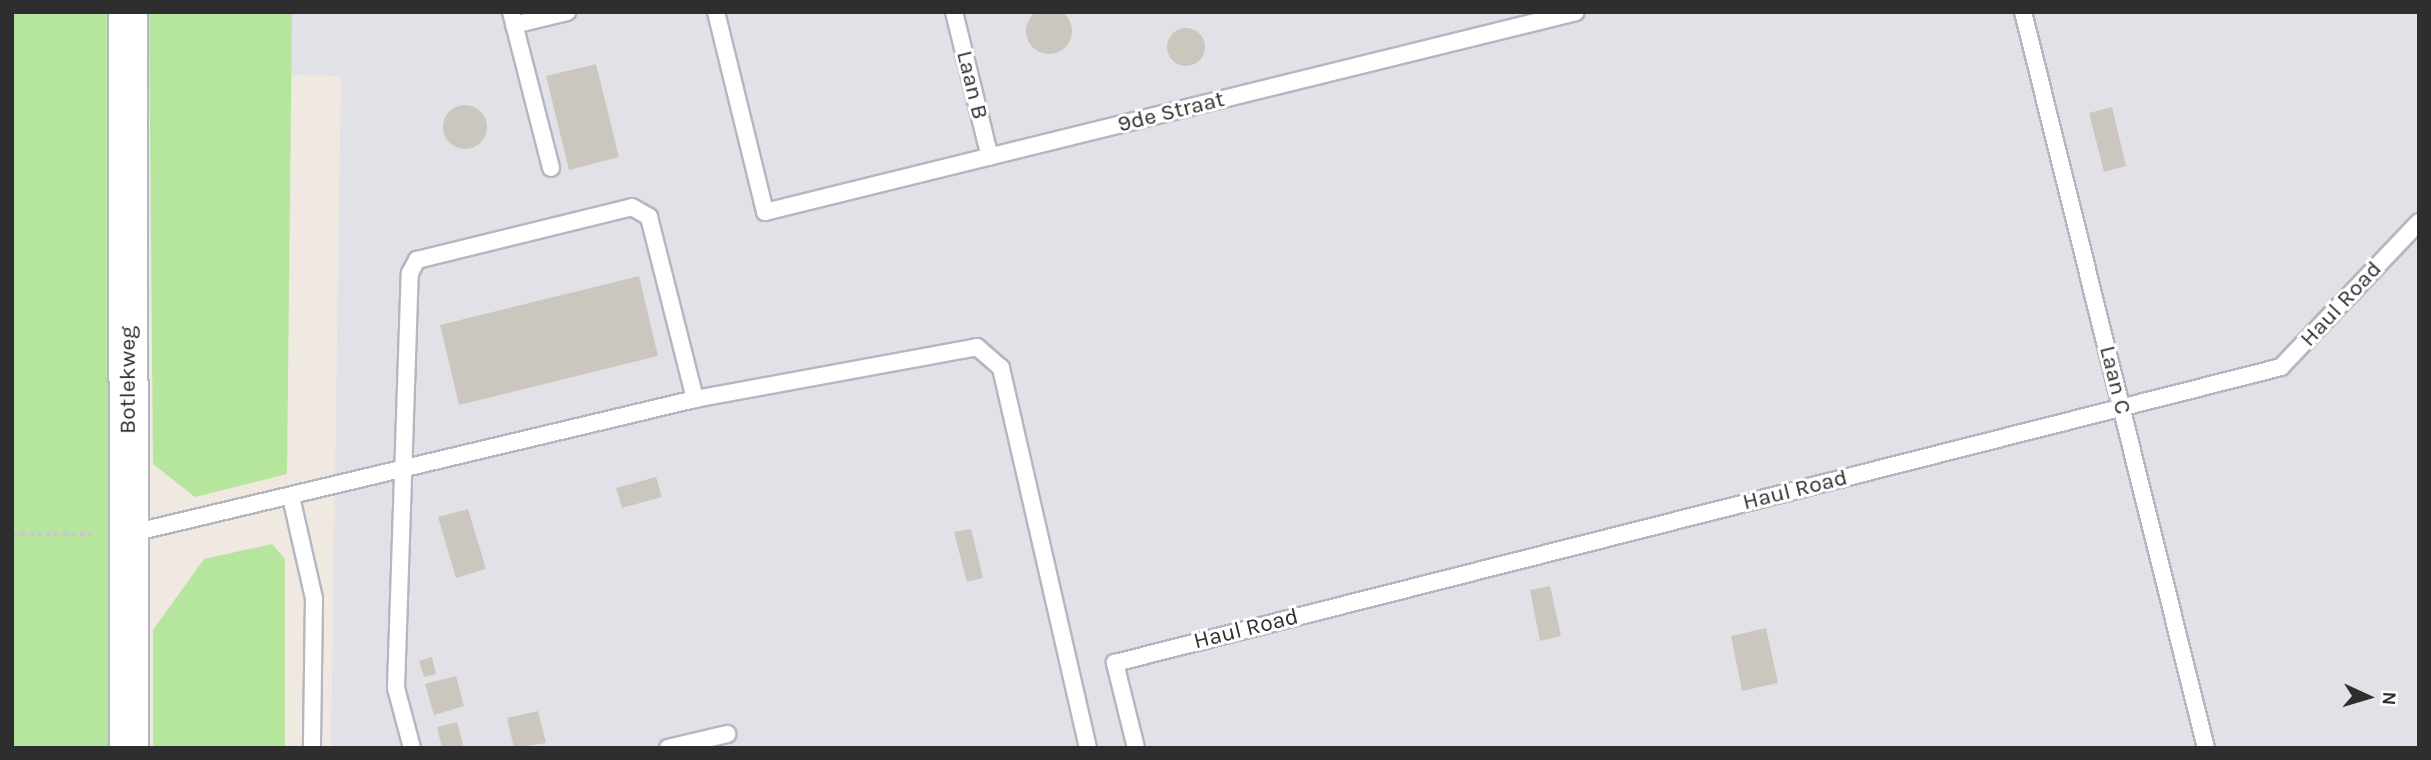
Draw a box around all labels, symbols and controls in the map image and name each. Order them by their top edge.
street label: Laan B [950,48,994,122]
street label: 9de Straat [1115,85,1227,139]
street label: Haul Road [2294,256,2388,352]
street label: Botlekweg [114,326,142,434]
street label: Laan C [2093,343,2137,417]
street label: Haul Road [1740,464,1850,516]
street label: Haul Road [1191,603,1301,655]
north arrow [2333,662,2403,732]
text: N [2378,691,2400,706]

